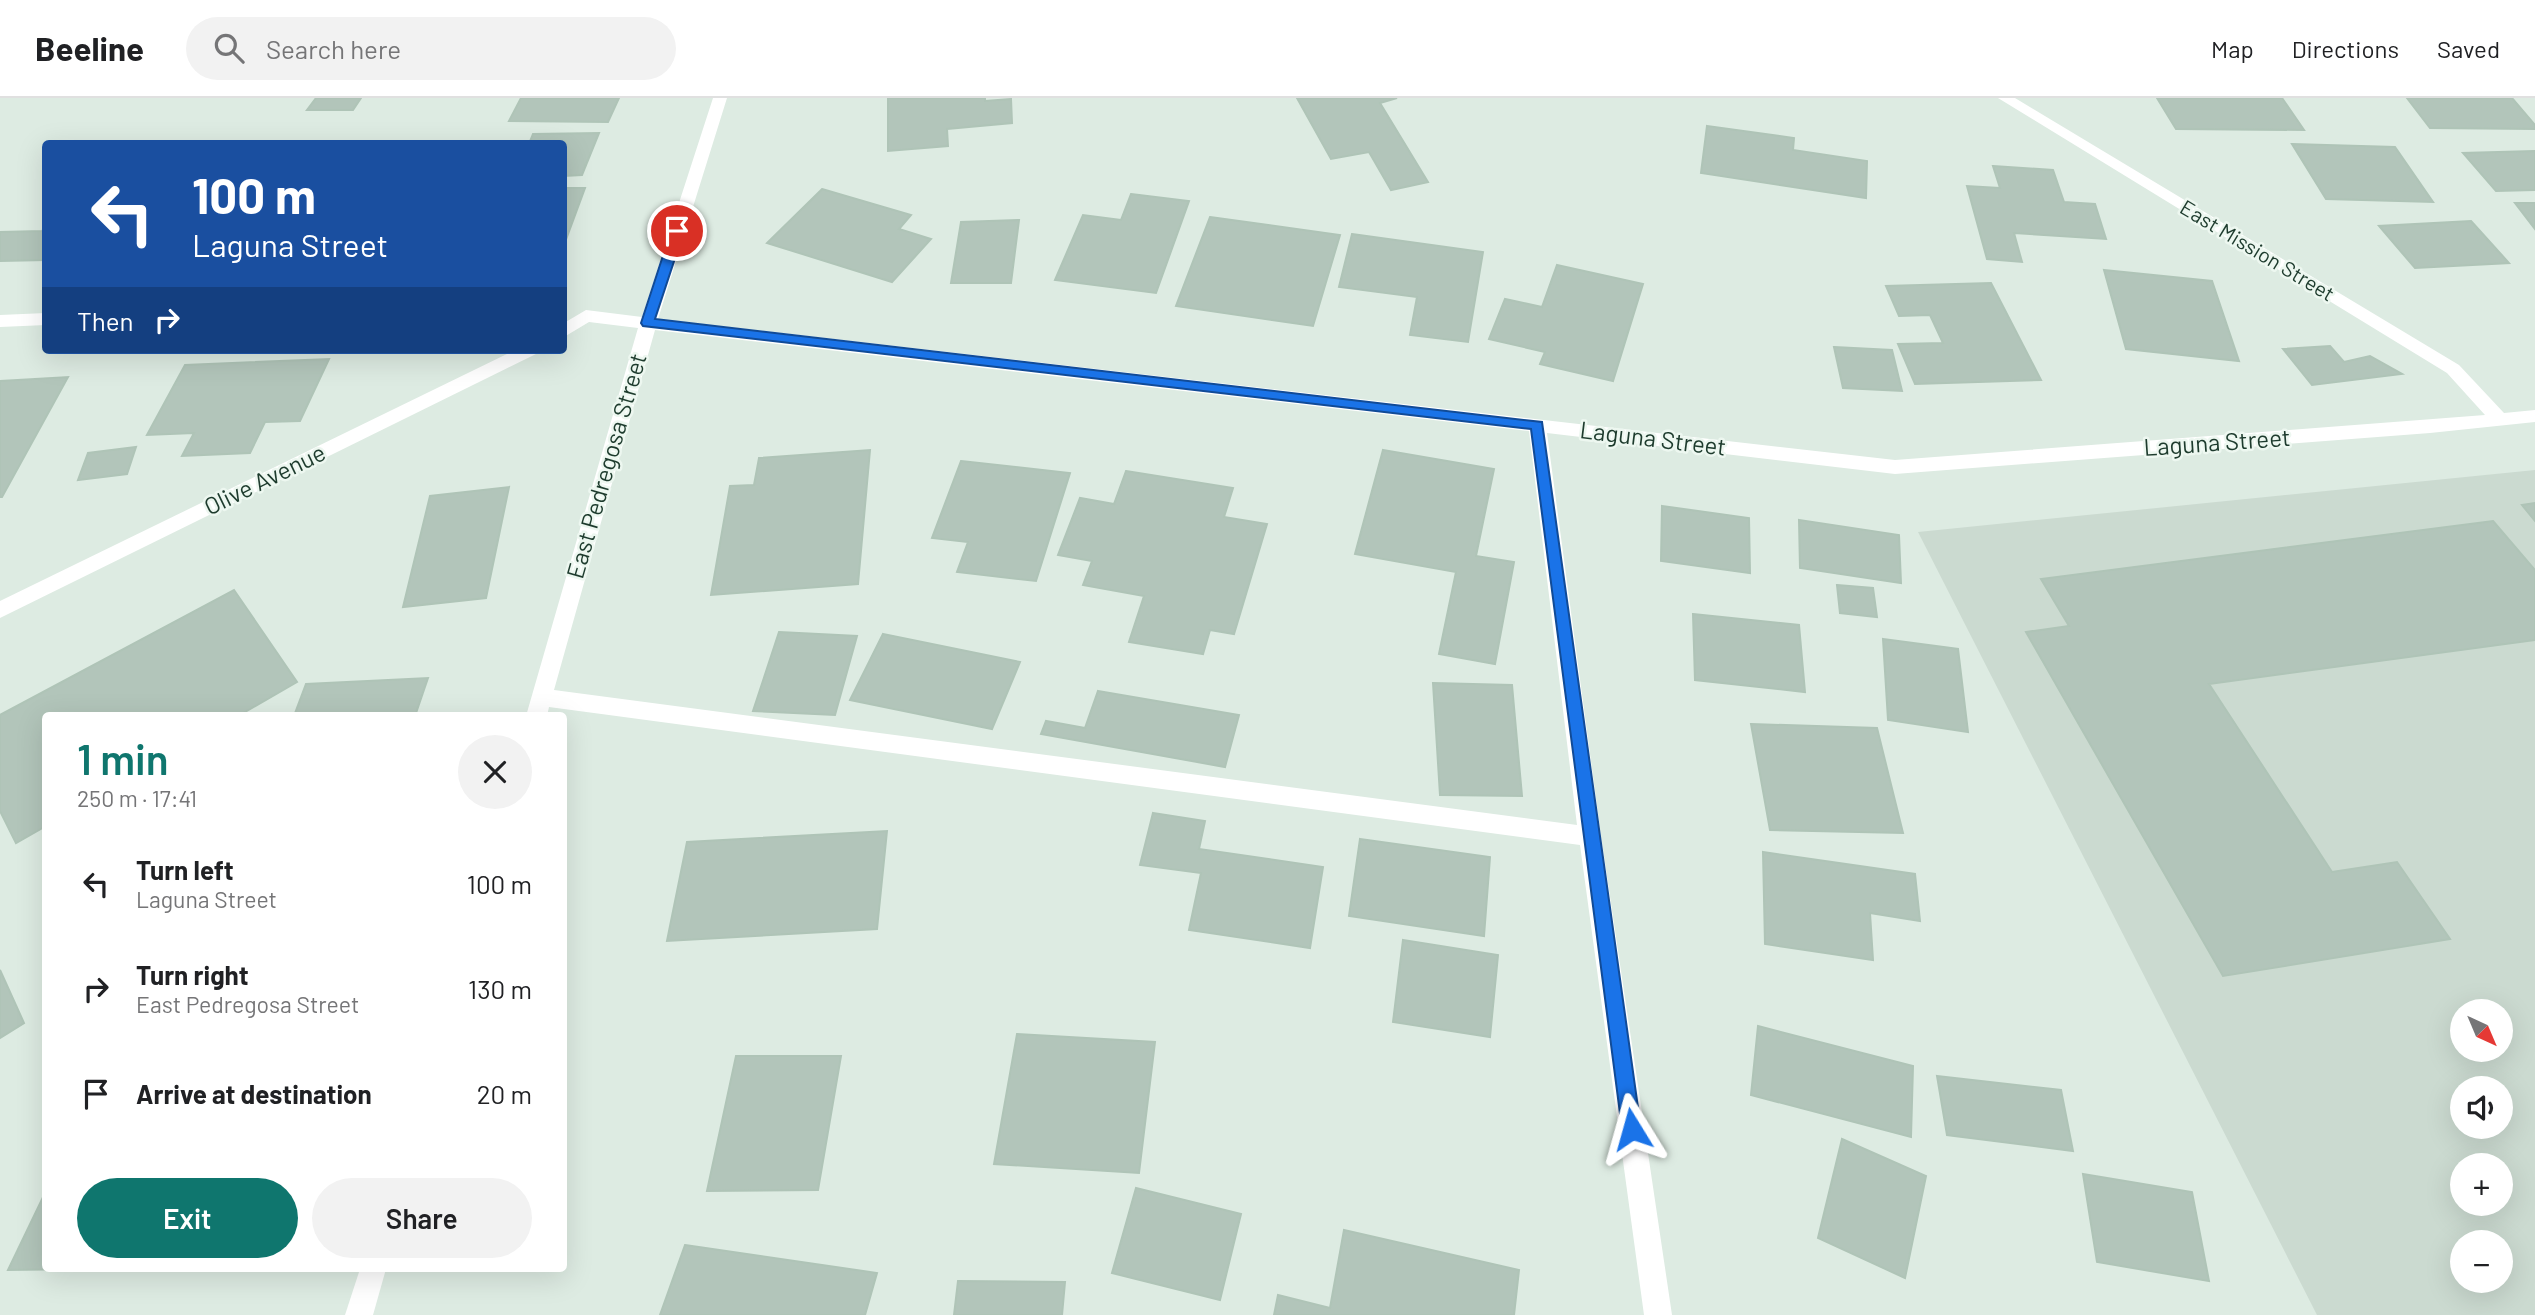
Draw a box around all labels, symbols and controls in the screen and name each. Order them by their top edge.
search box [186,17,676,80]
text: Beeline [35,28,144,68]
icon: search [210,29,248,67]
text: Search here [266,33,401,64]
text: Map [2211,34,2254,63]
text: Directions [2292,34,2399,63]
text: Saved [2437,34,2500,63]
text: 100 m [192,165,316,224]
icon: left [77,168,168,259]
street label: East Mission Street [2176,194,2339,306]
pin [647,201,707,261]
icon: arrive [658,212,696,250]
text: Laguna Street [192,225,388,263]
icon: right [148,301,186,339]
text: Then [77,305,134,336]
street label: East Pedregosa Street [560,350,652,582]
street label: Laguna Street [1578,414,1728,461]
street label: Laguna Street [2143,422,2291,461]
street label: Olive Avenue [199,437,330,520]
text: 1 min [77,733,169,783]
button: close [458,735,532,809]
text: 250 m · 17:41 [77,784,197,812]
text: Turn left [136,854,234,885]
icon: left [77,865,115,903]
text: 100 m [467,868,532,899]
text: Laguna Street [136,885,277,913]
text: Turn right [136,959,249,990]
icon: right [77,970,115,1008]
text: 130 m [468,973,532,1004]
text: East Pedregosa Street [136,990,359,1018]
north arrow [2450,999,2513,1062]
map controls [2450,999,2513,1293]
icon: arrive [77,1075,115,1113]
button: sound [2450,1076,2513,1139]
text: Arrive at destination [136,1078,372,1109]
text: 20 m [477,1078,532,1109]
position arrow [1595,1092,1669,1166]
button: + [2450,1153,2513,1216]
button: Exit [77,1178,298,1258]
button: Share [312,1178,532,1258]
button: − [2450,1230,2513,1293]

